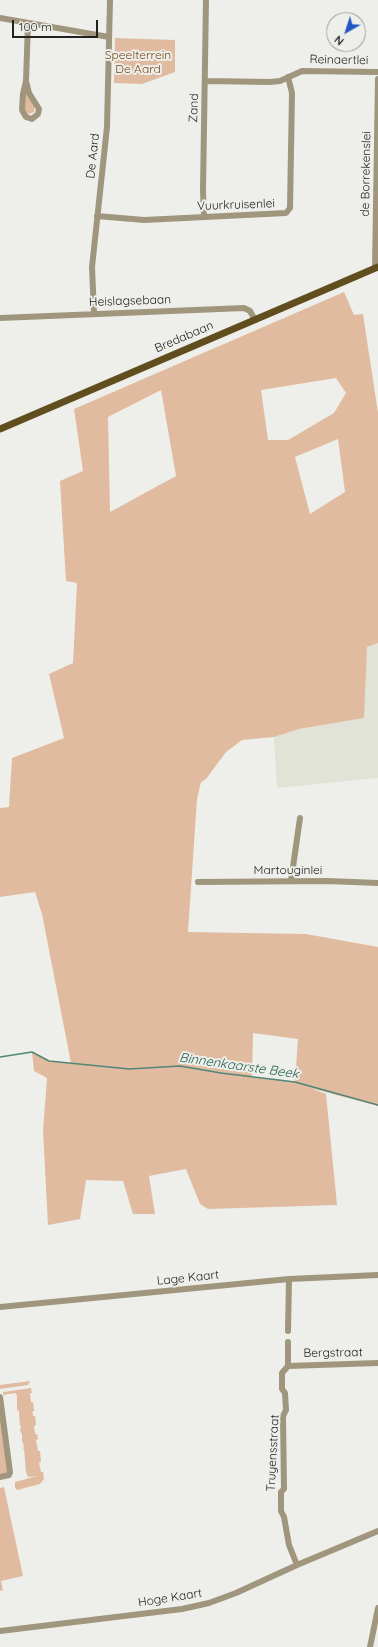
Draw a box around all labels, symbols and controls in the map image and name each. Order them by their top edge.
scale bar [14,12,100,38]
north arrow [326,12,366,52]
text: 100 m [19,19,52,34]
text: N [332,33,347,49]
park label: Speelterrein De Aard [105,48,171,76]
street label: Reinaertlei [309,52,369,68]
street label: Zand [186,93,202,123]
street label: de Borrekenslei [358,131,374,217]
street label: De Aard [83,133,103,179]
street label: Vuurkruisenlei [197,196,275,214]
street label: Heislagsebaan [89,292,171,310]
street label: Bredabaan [152,318,216,356]
street label: Martouginlei [254,863,322,877]
water label: Binnenkaarste Beek [178,1050,300,1082]
street label: Lage Kaart [156,1268,220,1288]
street label: Bergstraat [303,1345,363,1361]
street label: Truyensstraat [264,1414,282,1492]
street label: Hoge Kaart [137,1586,203,1610]

